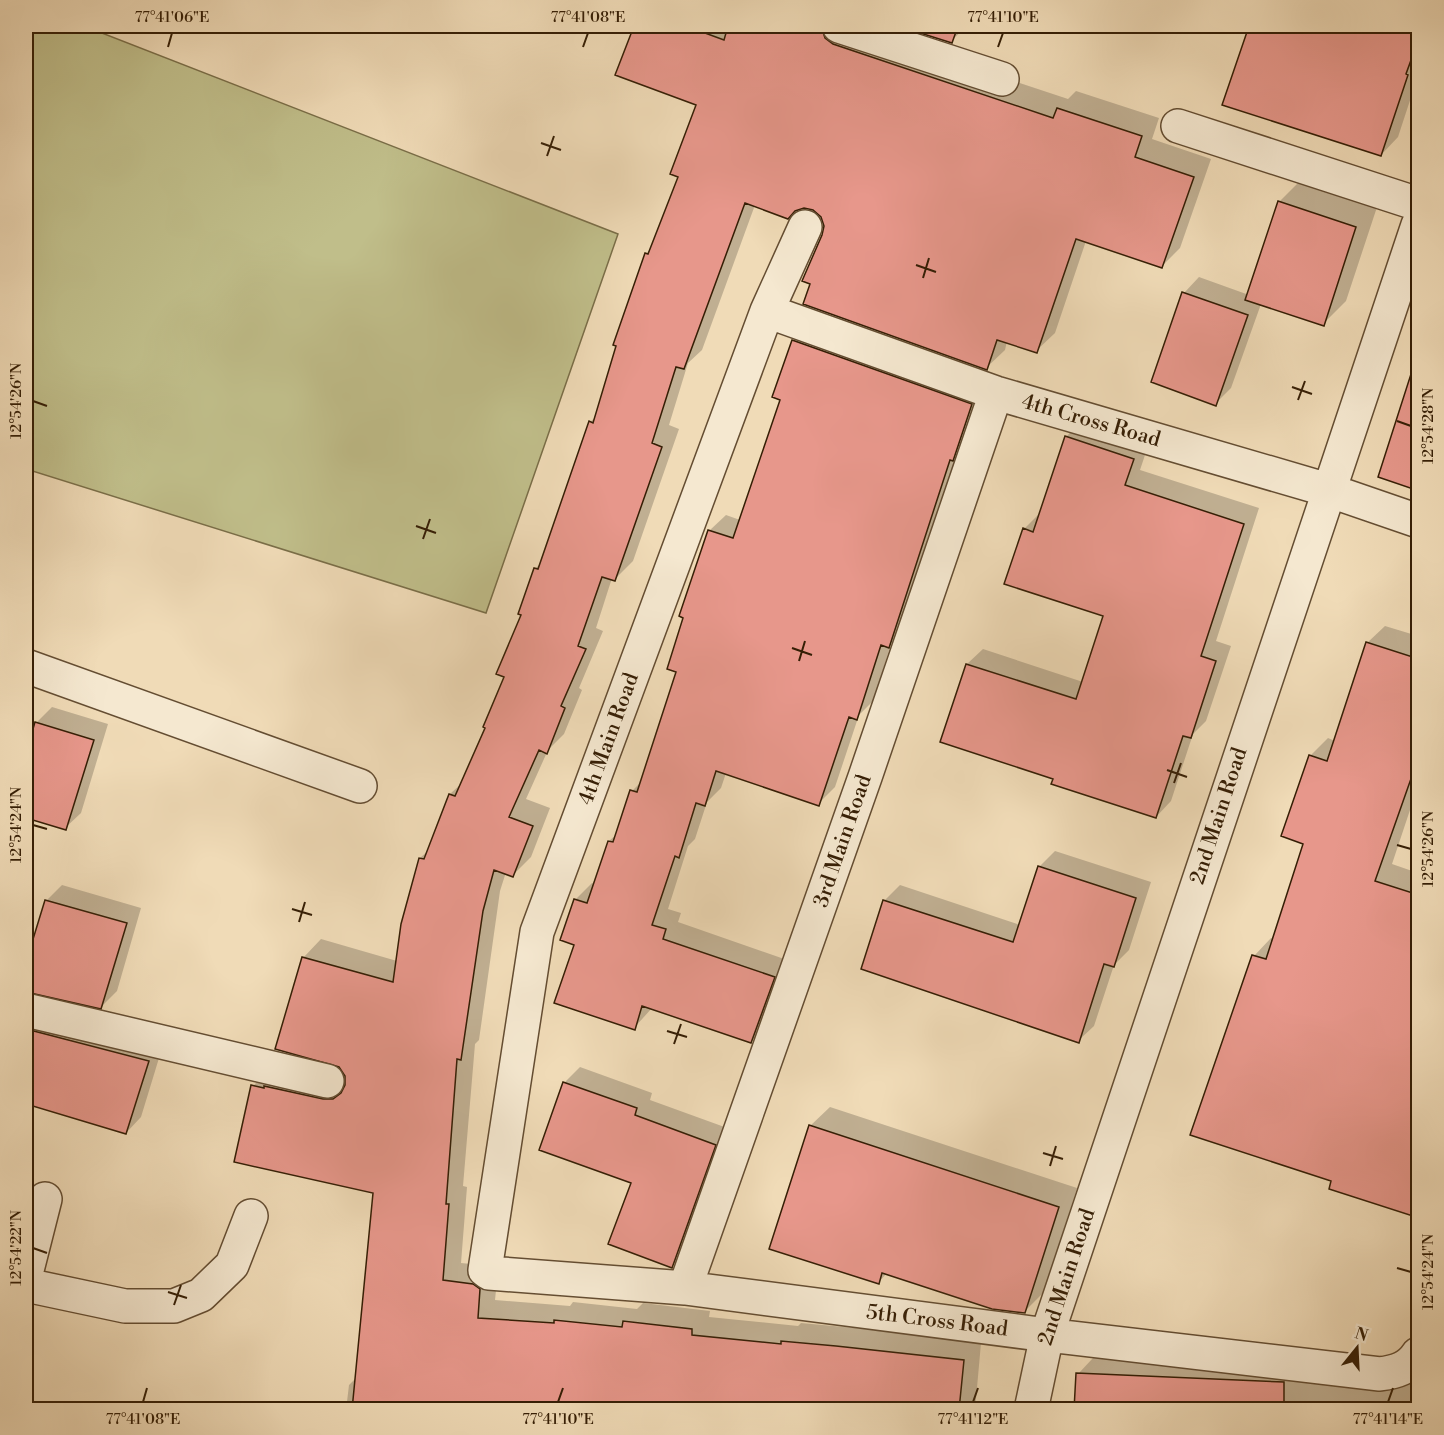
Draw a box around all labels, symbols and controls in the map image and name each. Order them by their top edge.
text: 77°41'06"E [135,8,209,27]
text: 77°41'08"E [551,8,625,27]
text: 77°41'10"E [967,8,1039,27]
text: 12°54'26"N [7,363,26,439]
text: 12°54'28"N [1419,388,1438,464]
street label: 4th Cross Road [1018,389,1164,453]
street label: 4th Main Road [573,669,645,809]
street label: 2nd Main Road [1185,744,1253,888]
street label: 3rd Main Road [808,771,878,911]
text: 12°54'24"N [7,787,26,863]
text: 12°54'26"N [1419,811,1438,887]
street label: 2nd Main Road [1033,1205,1101,1349]
text: 12°54'22"N [7,1210,26,1286]
text: 12°54'24"N [1419,1234,1438,1310]
street label: 5th Cross Road [865,1299,1009,1343]
north arrow [1327,1318,1387,1378]
text: N [1352,1323,1371,1346]
text: 77°41'08"E [106,1410,180,1429]
text: 77°41'10"E [522,1410,594,1429]
text: 77°41'12"E [938,1410,1008,1429]
text: 77°41'14"E [1353,1410,1423,1429]

